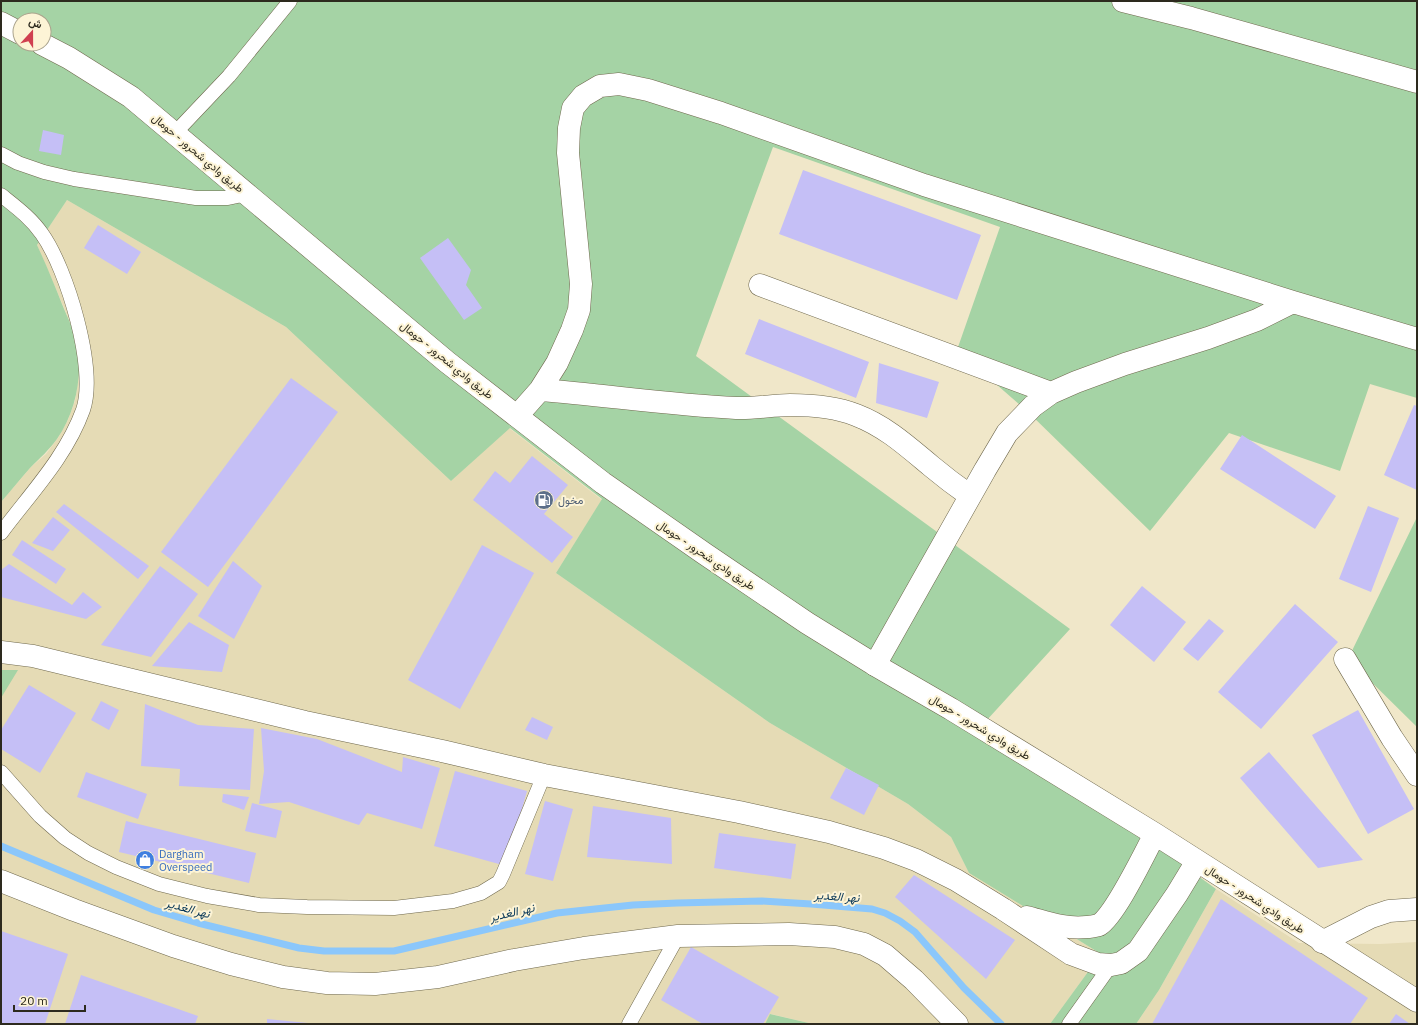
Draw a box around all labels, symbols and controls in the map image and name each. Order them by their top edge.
north arrow [12,12,52,52]
text: ش [27,14,44,32]
street label: طريق وادي شحرور - حومال [147,111,247,198]
street label: طريق وادي شحرور - حومال [396,318,496,404]
fuel station icon: مخول [533,489,555,511]
place label: مخول [558,493,583,507]
street label: طريق وادي شحرور - حومال [653,517,758,596]
street label: طريق وادي شحرور - حومال [925,691,1033,765]
place label: Dargham Overspeed [159,847,212,874]
shop icon: Dargham Overspeed [134,849,156,871]
street label: طريق وادي شحرور - حومال [1201,862,1307,939]
water label: نهر الغدير [813,887,861,906]
water label: نهر الغدير [163,895,212,922]
water label: نهر الغدير [487,899,536,926]
scale bar [14,987,85,1013]
text: 20 m [20,993,48,1008]

